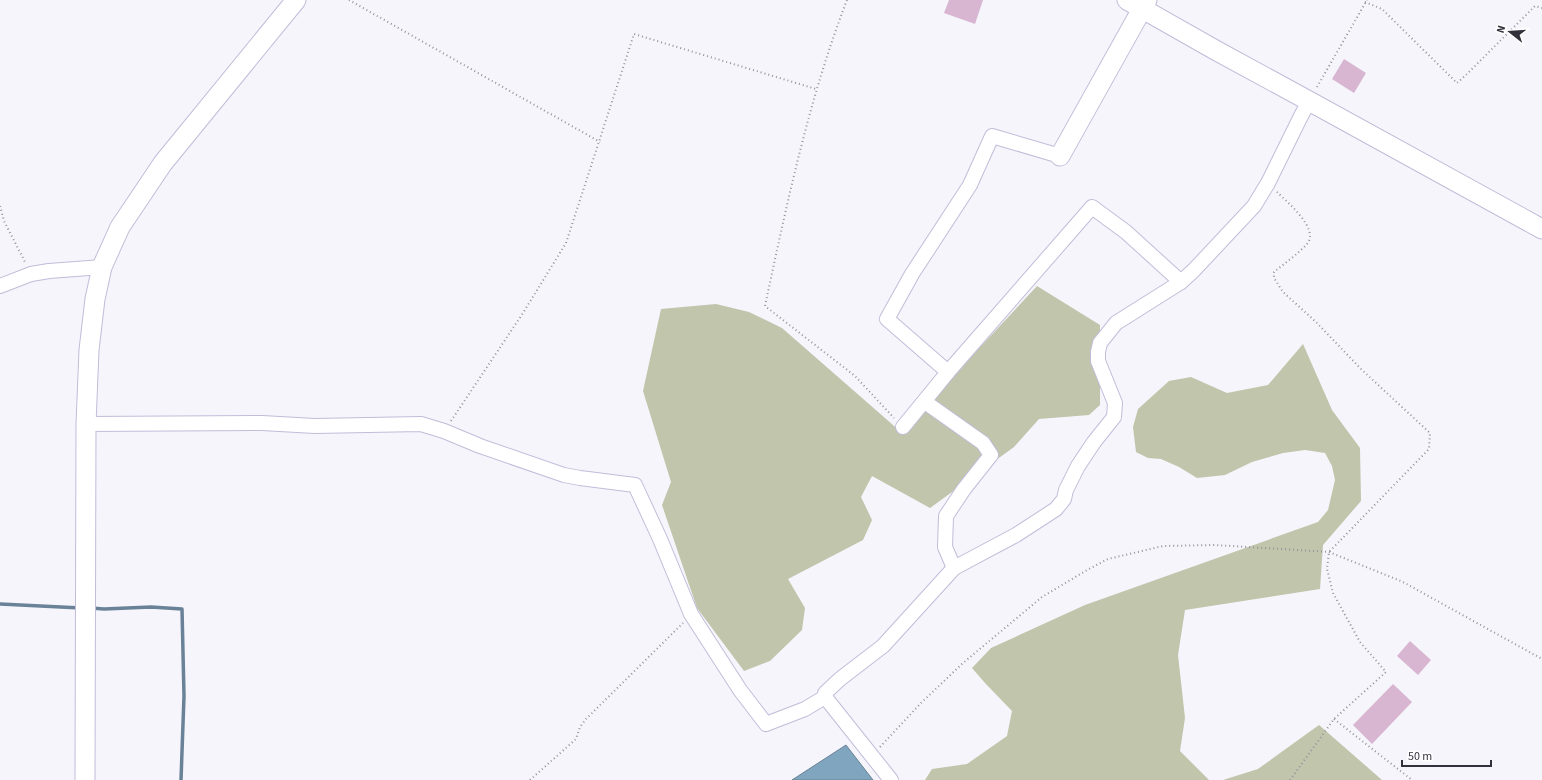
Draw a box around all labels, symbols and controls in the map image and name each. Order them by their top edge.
north arrow [1490,12,1530,52]
text: N [1493,24,1509,35]
scale bar [1402,742,1491,768]
text: 50 m [1408,748,1432,765]

